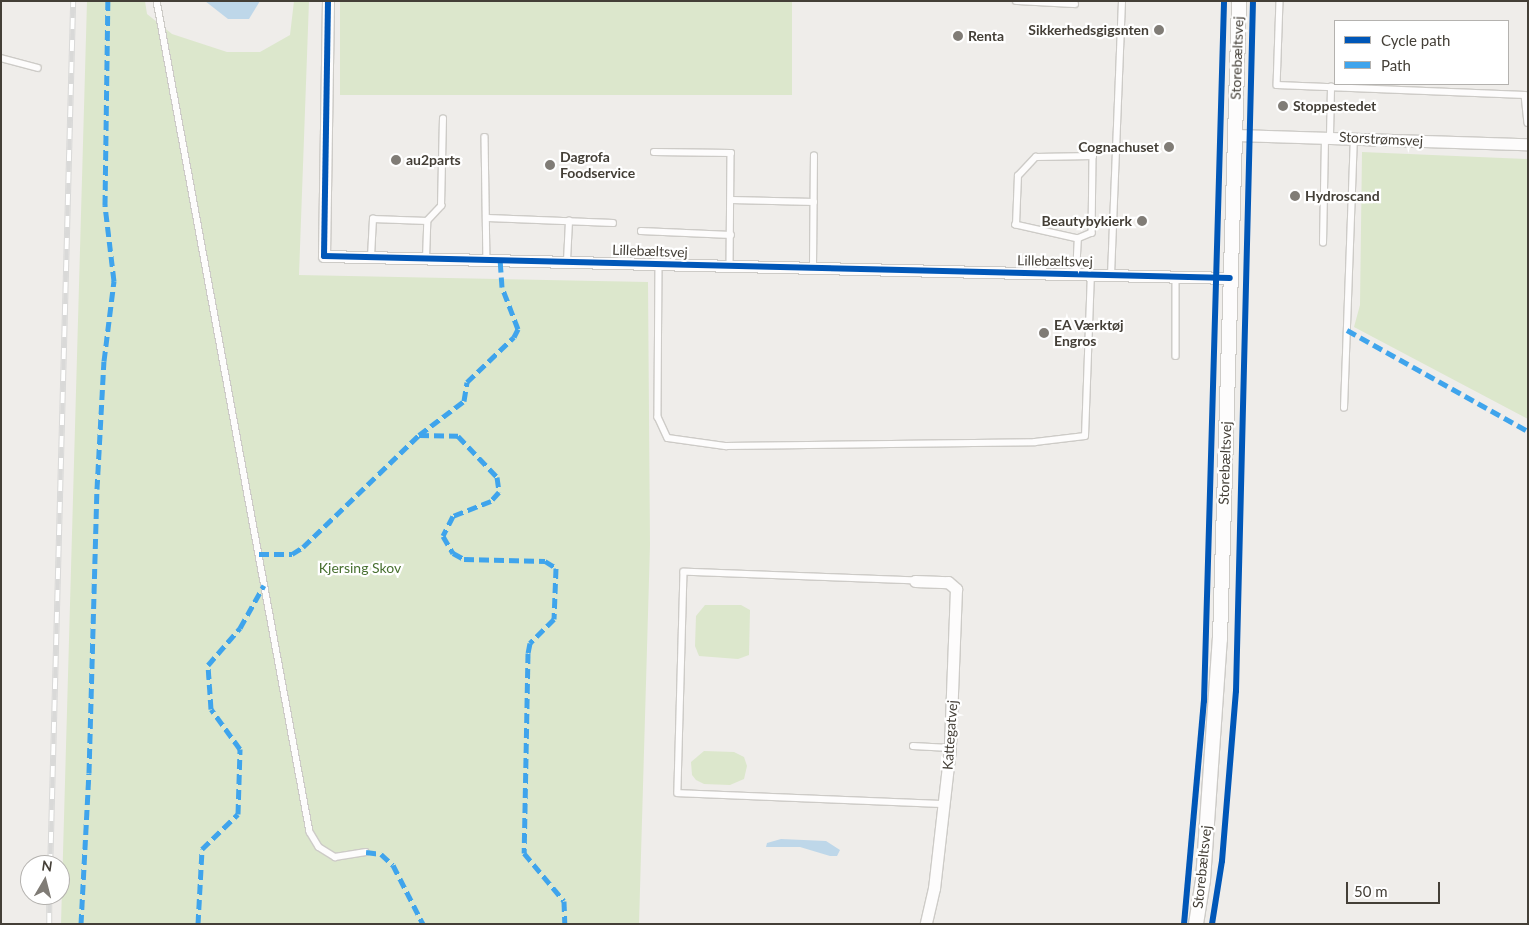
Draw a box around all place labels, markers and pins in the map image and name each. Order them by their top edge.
place label: Sikkerhedsgigsnten [1028,22,1149,38]
marker: Sikkerhedsgigsnten [1153,24,1165,36]
place label: Renta [968,28,1004,44]
marker: Renta [952,30,964,42]
place label: Stoppestedet [1293,98,1376,114]
marker: Stoppestedet [1277,100,1289,112]
place label: Cognachuset [1078,139,1159,155]
marker: Cognachuset [1163,141,1175,153]
place label: Dagrofa Foodservice [560,149,635,182]
place label: au2parts [406,152,461,168]
marker: au2parts [390,154,402,166]
marker: Dagrofa Foodservice [544,159,556,171]
place label: Hydroscand [1305,188,1380,204]
marker: Hydroscand [1289,190,1301,202]
place label: Beautybykierk [1041,213,1132,229]
marker: Beautybykierk [1136,215,1148,227]
place label: EA Værktøj Engros [1054,317,1125,350]
marker: EA Værktøj Engros [1038,327,1050,339]

